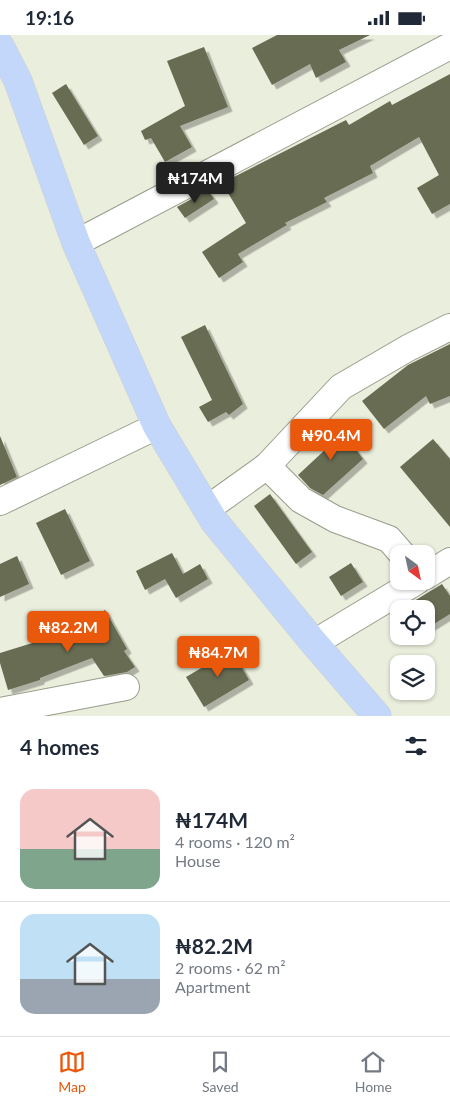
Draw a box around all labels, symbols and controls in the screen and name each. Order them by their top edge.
text: 19:16 [25,6,74,29]
pin: ₦174M [160,161,230,204]
text: ₦174M [167,168,223,187]
pin: ₦90.4M [290,419,372,461]
text: ₦90.4M [301,425,361,444]
north arrow [390,545,435,590]
map controls [390,545,435,700]
button: locate [390,600,435,645]
pin: ₦82.2M [27,611,109,653]
text: ₦82.2M [38,617,98,636]
pin: ₦84.7M [177,635,259,678]
text: ₦84.7M [188,642,248,661]
button: layers [390,655,435,700]
icon: filters [402,732,430,760]
text: 4 homes [20,734,99,759]
text: ₦174M [175,807,248,832]
icon: home [60,809,120,869]
text: 4 rooms · 120 m² [175,832,295,851]
text: House [175,851,220,870]
text: ₦82.2M [175,933,253,958]
icon: home [60,934,120,994]
text: 2 rooms · 62 m² [175,958,286,977]
text: Apartment [175,977,250,996]
tab: Map [58,1048,86,1095]
tab: Saved [202,1048,239,1095]
tab: Home [355,1048,392,1095]

